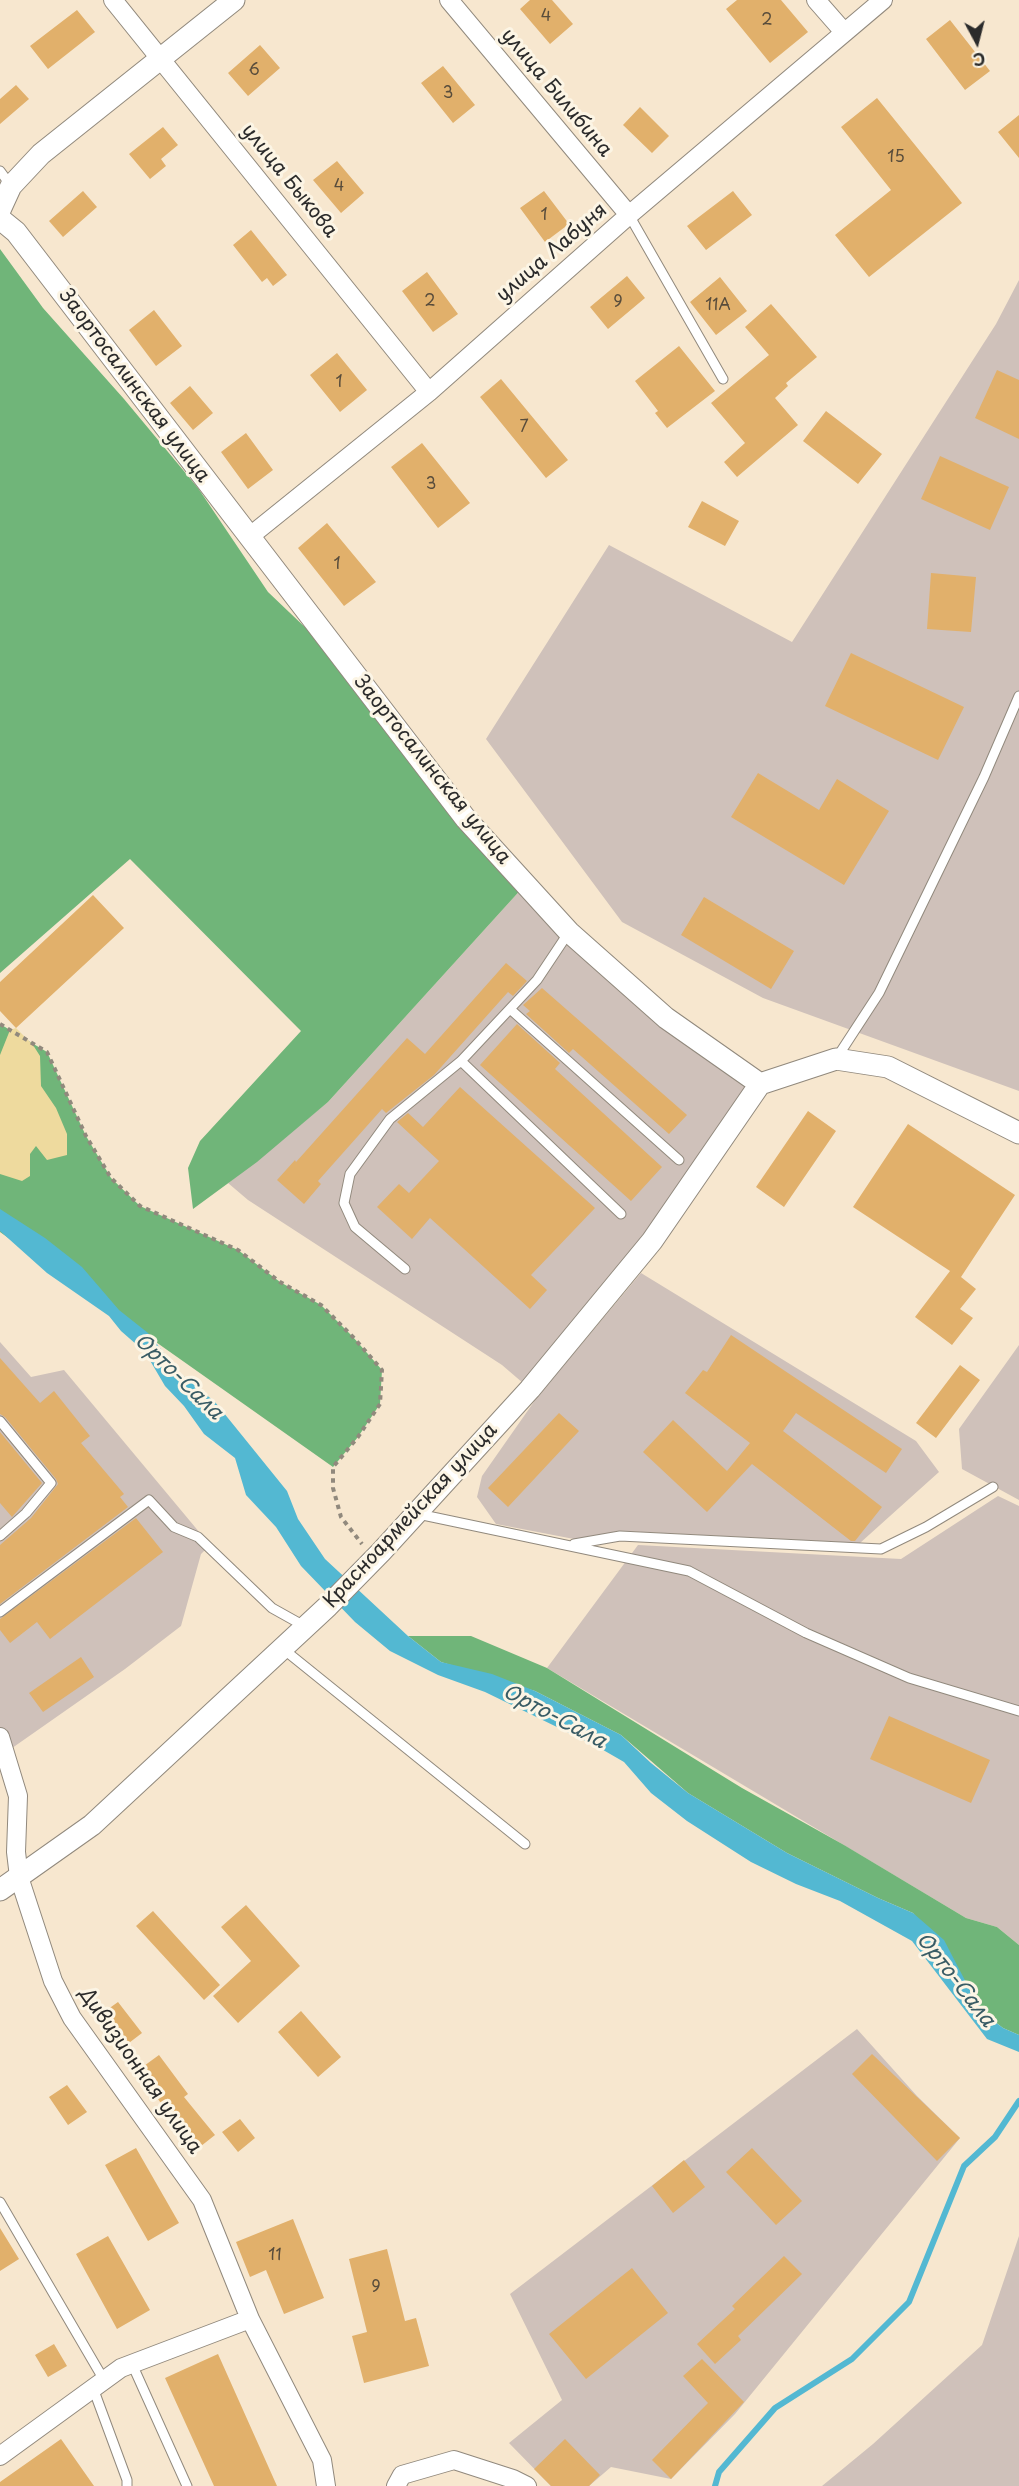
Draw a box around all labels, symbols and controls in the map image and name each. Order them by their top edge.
house number: 4 [541,7,551,27]
house number: 2 [761,11,773,31]
north arrow [947,12,1007,72]
street label: улица Билибина [495,24,617,162]
text: С [972,47,987,73]
house number: 6 [248,61,260,81]
house number: 3 [443,84,453,104]
street label: улица Быкова [236,119,342,243]
house number: 15 [887,148,905,168]
house number: 4 [334,177,344,197]
street label: улица Лабуня [492,198,612,308]
house number: 1 [540,206,548,226]
street label: Заортосалинская улица [53,285,215,487]
house number: 2 [424,292,436,312]
house number: 9 [613,293,623,313]
house number: 11А [705,296,731,316]
house number: 1 [335,373,343,393]
house number: 7 [519,418,529,438]
house number: 3 [426,475,436,495]
house number: 1 [333,555,341,575]
street label: Заортосалинская улица [348,671,516,869]
water label: Орто-Сала [128,1329,228,1425]
street label: Красноармейская улица [319,1419,503,1613]
water label: Орто-Сала [498,1679,610,1755]
water label: Орто-Сала [910,1928,1000,2032]
street label: Дивизионная улица [73,1983,207,2159]
house number: 11 [268,2246,282,2266]
house number: 9 [371,2278,381,2298]

